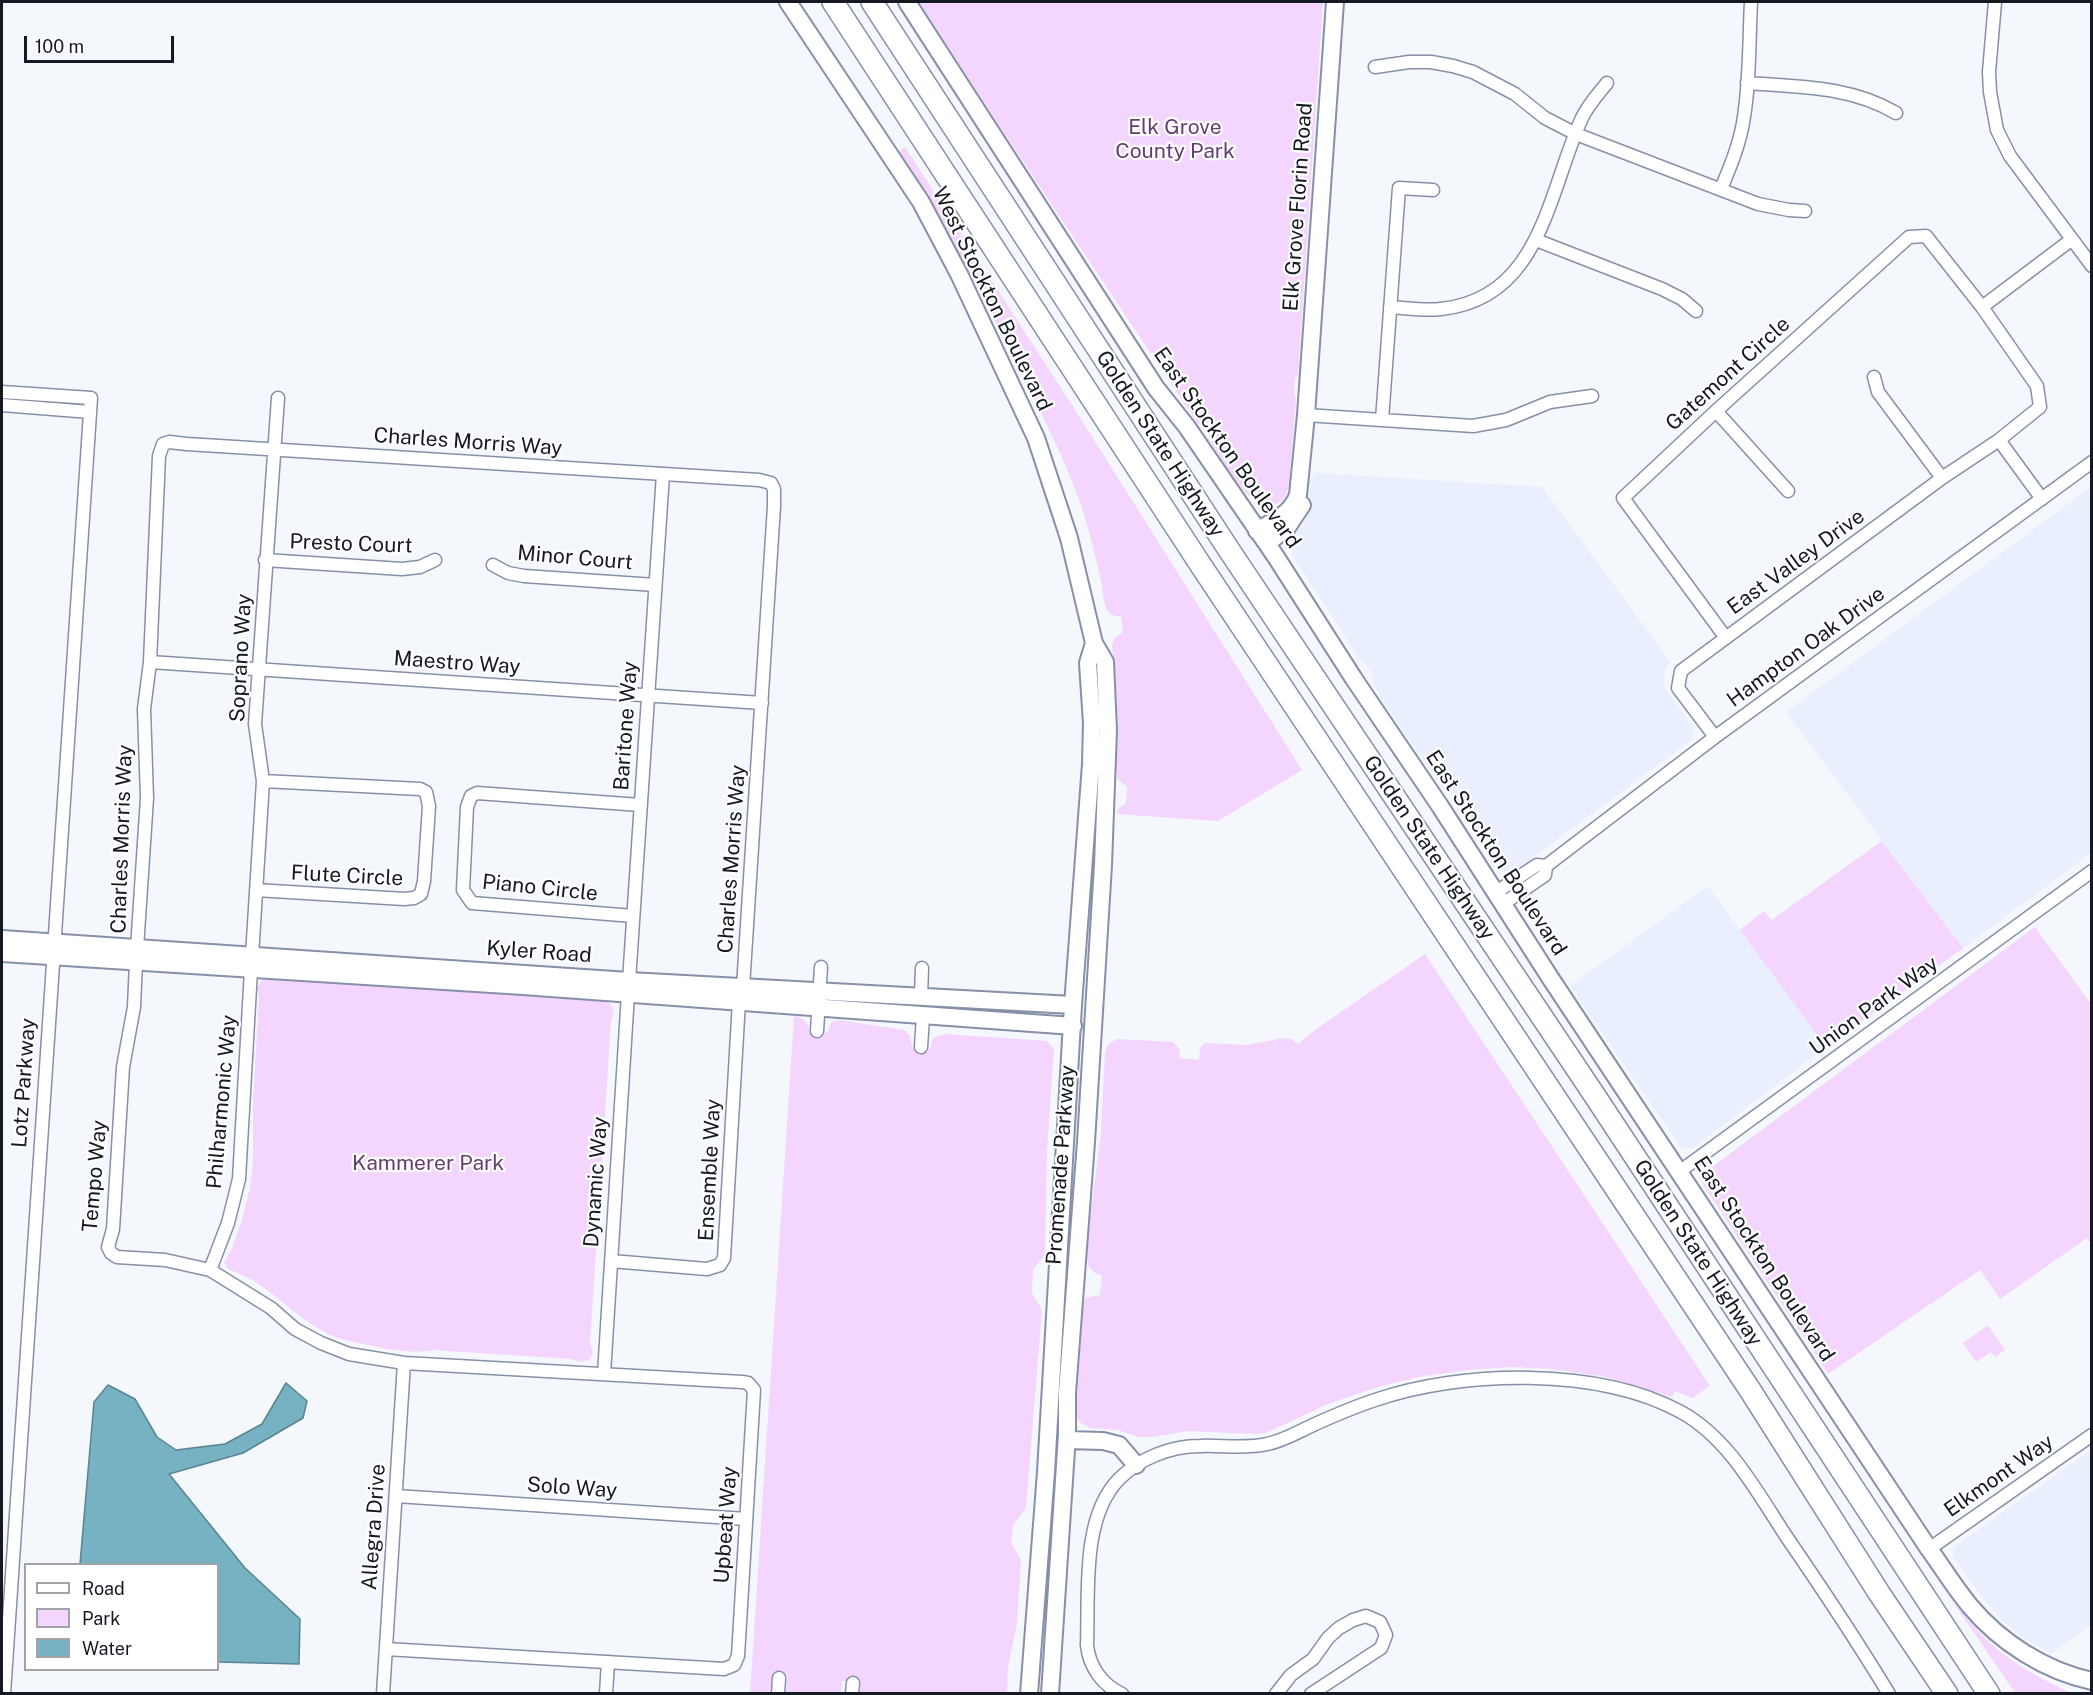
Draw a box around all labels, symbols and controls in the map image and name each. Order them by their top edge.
scale bar [27,24,177,62]
text: 100 m [35,36,84,57]
street label: Elk Grove Florin Road [1278,102,1318,312]
park label: Elk Grove County Park [1115,115,1235,165]
street label: West Stockton Boulevard [927,183,1057,415]
street label: Gatemont Circle [1661,312,1795,436]
street label: East Stockton Boulevard [1148,343,1306,553]
street label: Golden State Highway [1090,346,1230,542]
street label: Charles Morris Way [373,423,563,461]
street label: East Valley Drive [1723,504,1869,620]
street label: Presto Court [289,529,413,559]
street label: Minor Court [516,540,634,576]
street label: Hampton Oak Drive [1722,581,1890,713]
street label: Soprano Way [225,593,257,723]
street label: Maestro Way [393,646,521,680]
street label: Baritone Way [609,660,643,792]
street label: Charles Morris Way [106,744,138,934]
street label: East Stockton Boulevard [1420,746,1572,960]
street label: Golden State Highway [1358,751,1500,945]
street label: Charles Morris Way [713,764,751,954]
street label: Flute Circle [290,860,404,892]
street label: Piano Circle [481,869,599,907]
street label: Kyler Road [486,936,592,968]
street label: Union Park Way [1805,951,1943,1061]
street label: Philharmonic Way [202,1014,242,1190]
street label: Lotz Parkway [7,1017,41,1149]
street label: Promenade Parkway [1041,1064,1081,1266]
street label: Ensemble Way [694,1098,726,1242]
street label: Dynamic Way [579,1116,613,1248]
street label: Tempo Way [78,1119,112,1233]
park label: Kammerer Park [352,1151,504,1177]
street label: East Stockton Boulevard [1688,1152,1840,1366]
street label: Golden State Highway [1628,1155,1768,1351]
street label: Elkmont Way [1940,1429,2058,1523]
street label: Allegra Drive [357,1463,391,1591]
street label: Upbeat Way [709,1465,743,1585]
street label: Solo Way [526,1472,618,1504]
legend [24,1563,219,1671]
text: Road [82,1578,125,1599]
text: Park [82,1608,120,1629]
text: Water [82,1638,132,1659]

